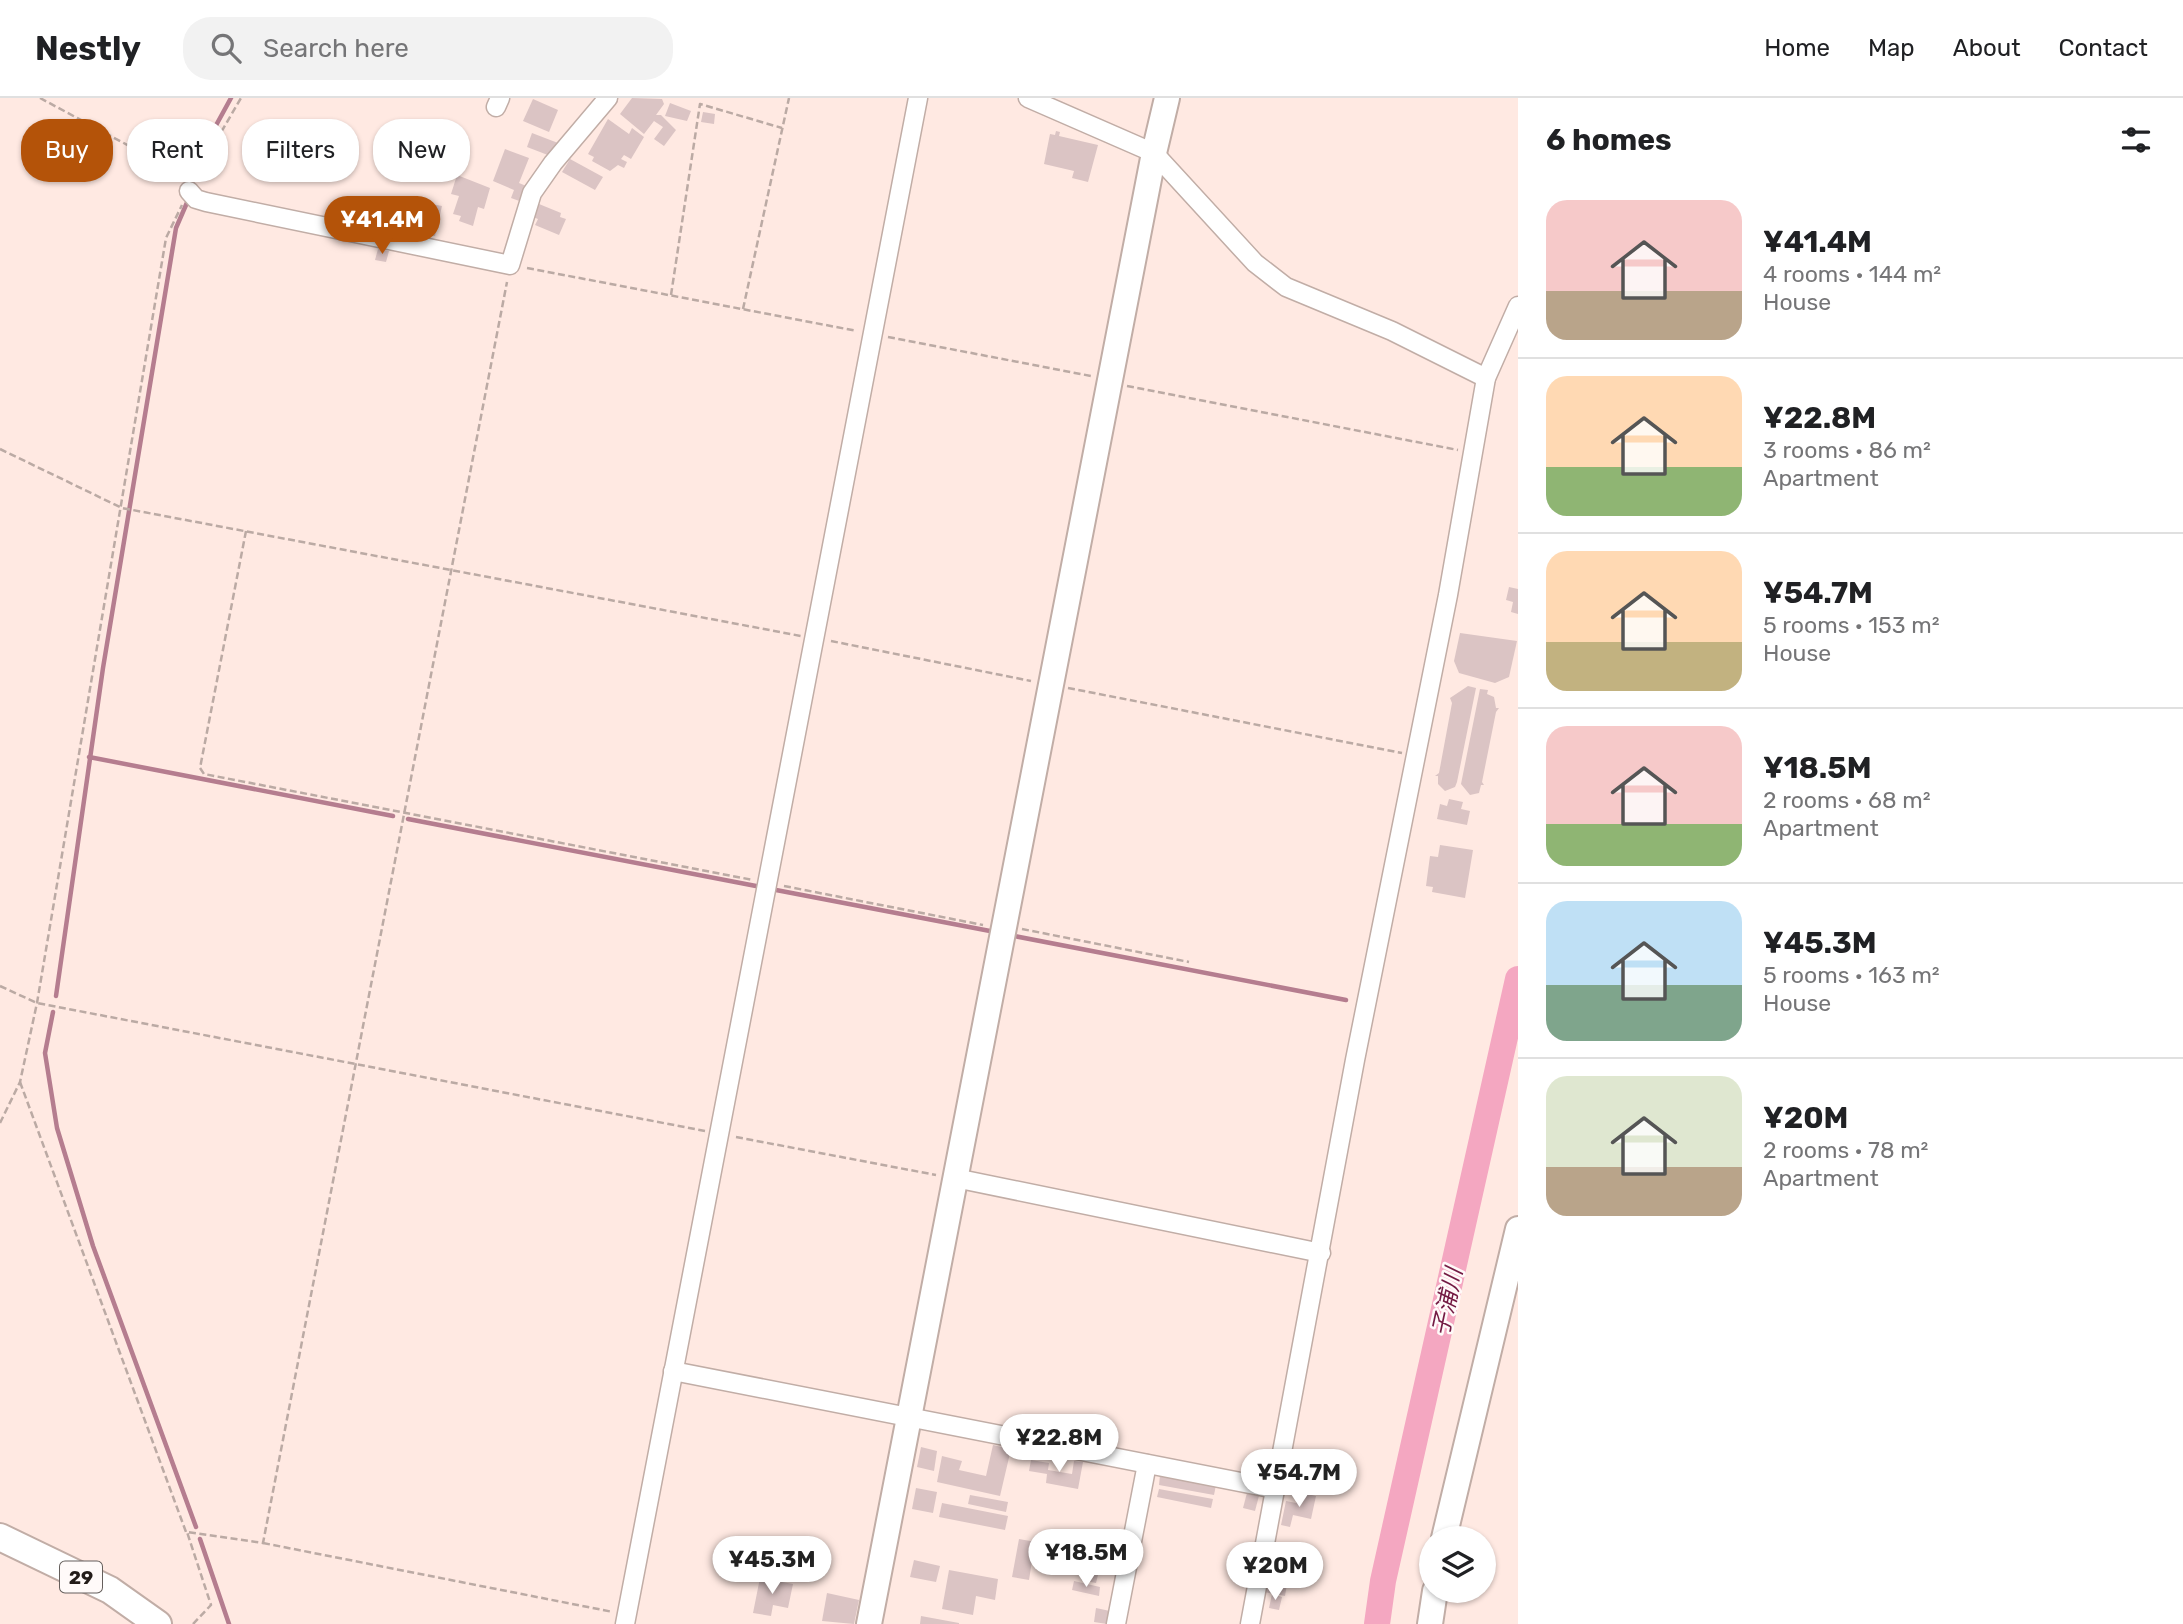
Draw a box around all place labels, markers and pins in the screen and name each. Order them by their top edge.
pin: ¥41.4M [325,197,439,256]
pin: ¥22.8M [1002,1414,1116,1474]
pin: ¥54.7M [1242,1450,1356,1509]
pin: ¥18.5M [1029,1530,1143,1589]
pin: ¥45.3M [715,1536,829,1596]
pin: ¥20M [1234,1542,1316,1602]

